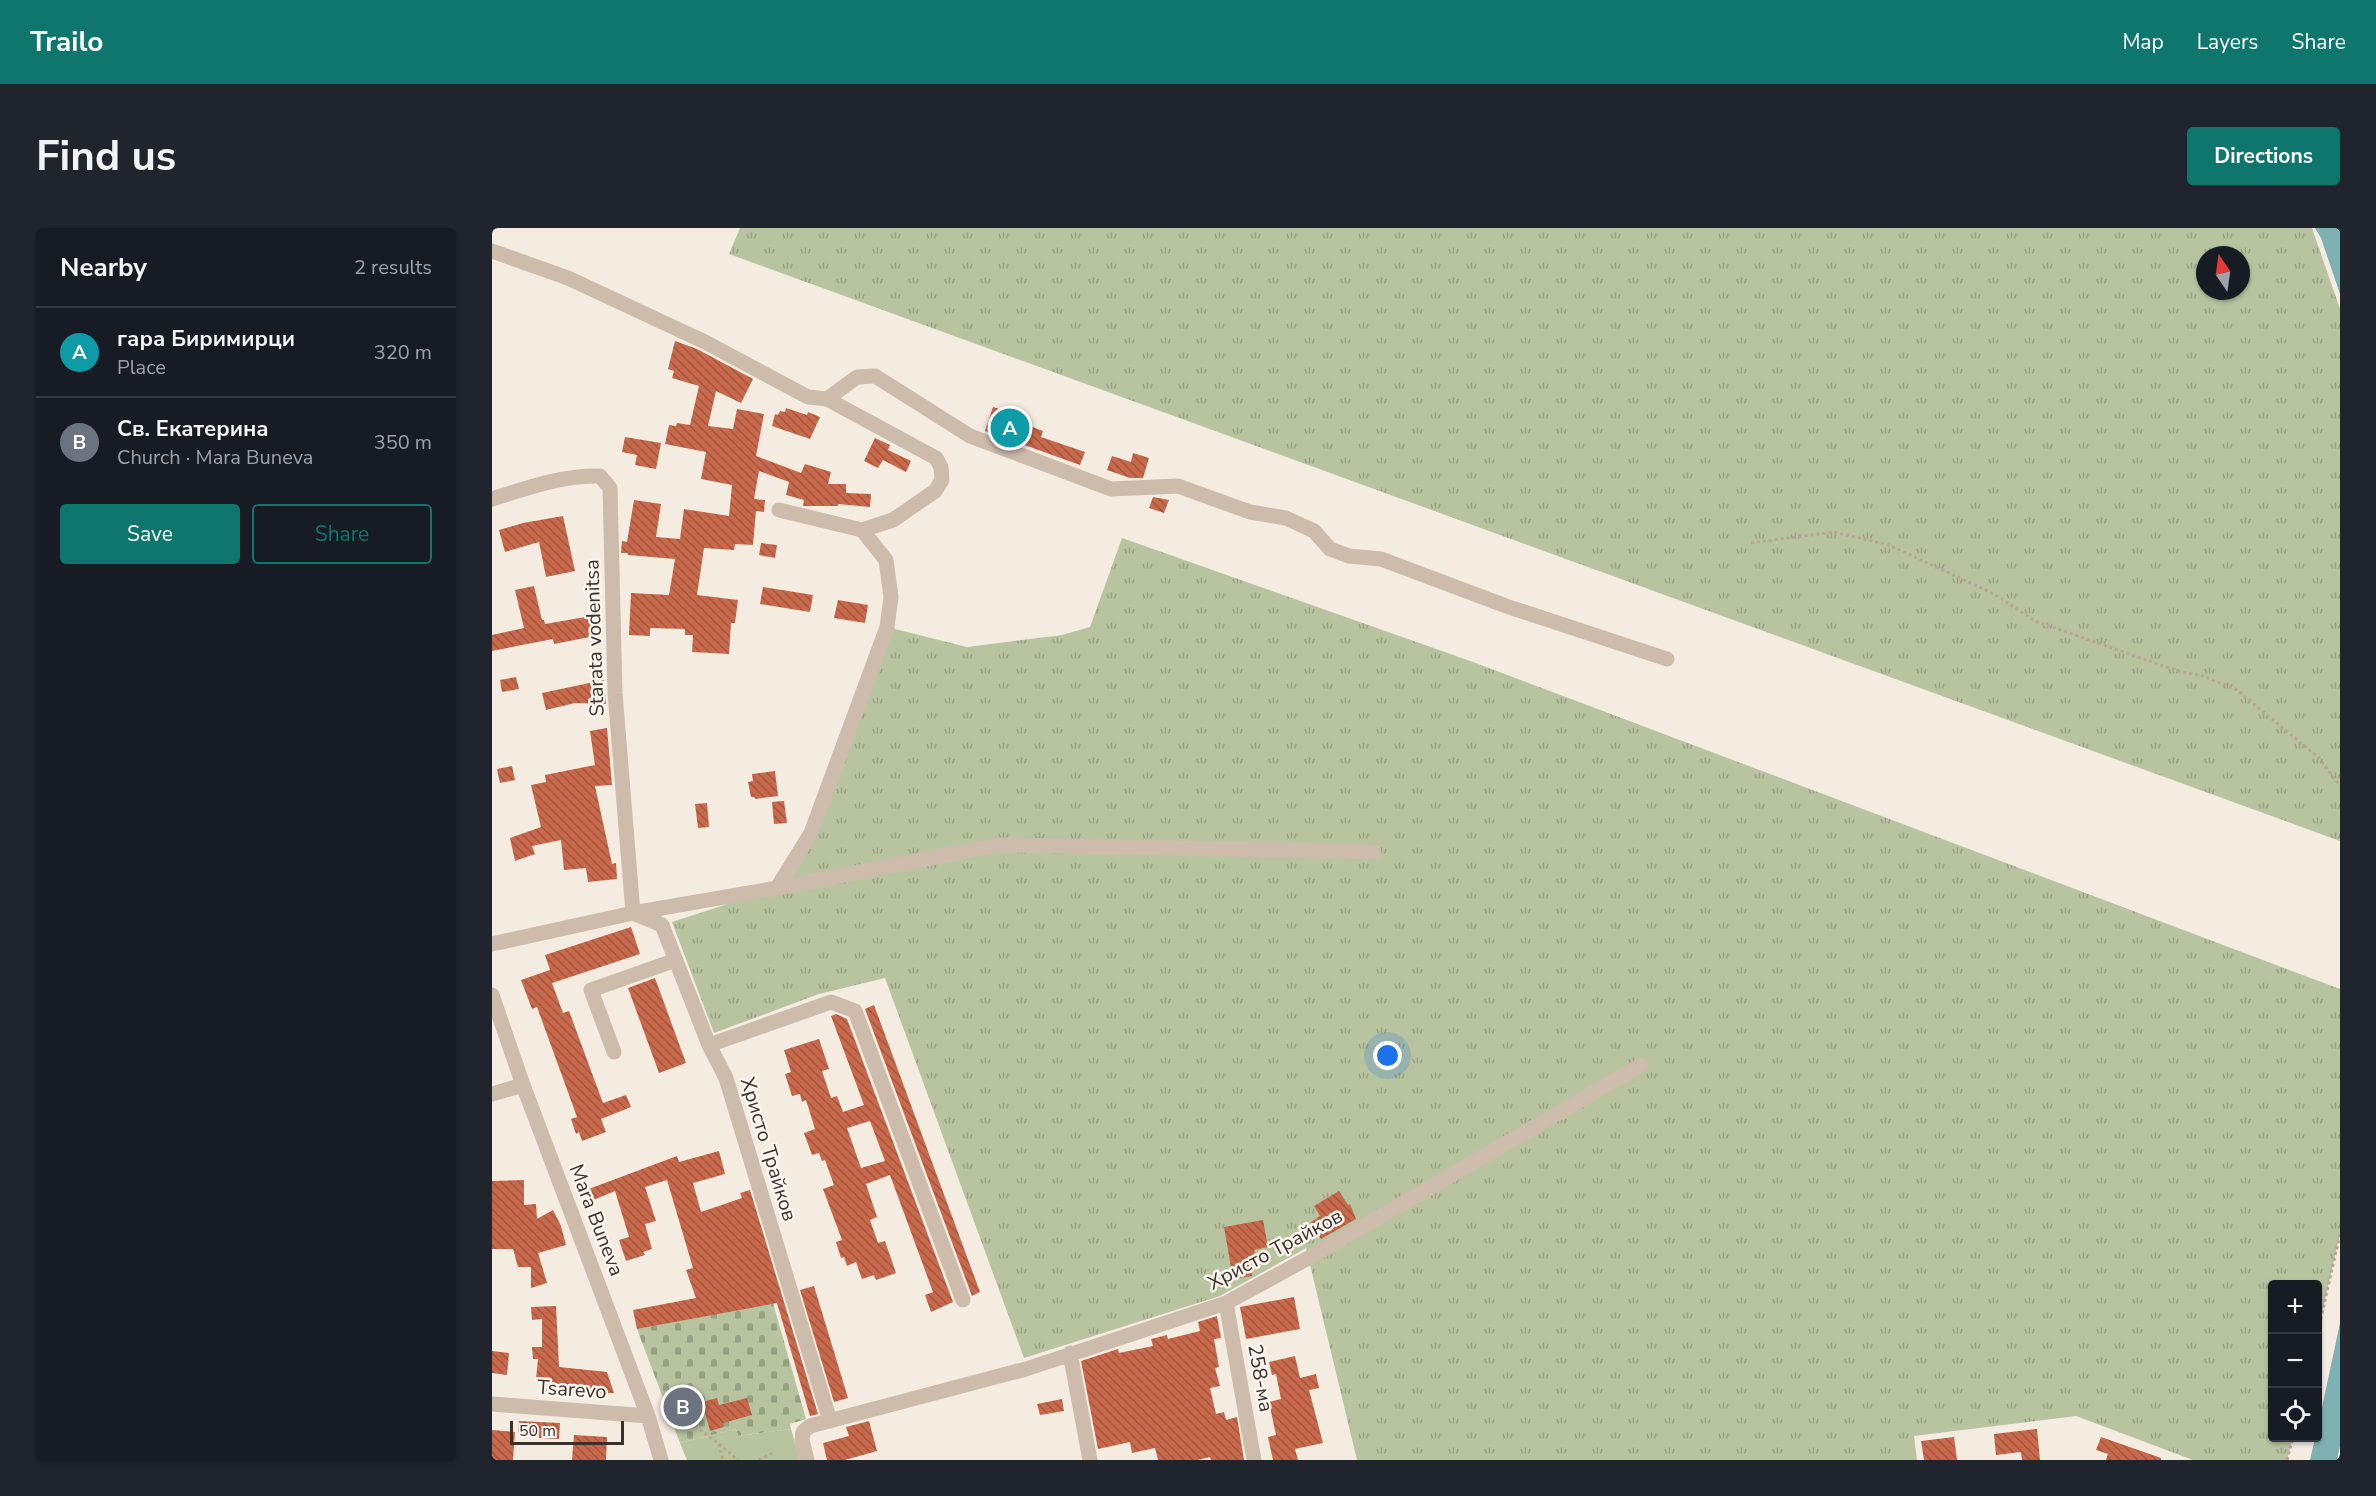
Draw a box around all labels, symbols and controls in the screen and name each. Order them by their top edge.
text: Trailo [30,23,103,61]
text: Map [2122,28,2164,56]
text: Layers [2197,28,2258,56]
text: Share [2291,28,2346,56]
button: Directions [2187,127,2340,185]
text: Find us [36,128,176,185]
north arrow [2196,246,2250,300]
text: Nearby [60,250,147,285]
text: 2 results [354,254,432,281]
text: гара Биримирци [117,324,295,354]
text: A [72,339,87,366]
text: 320 m [374,339,432,366]
text: Place [117,354,166,381]
pin: A [990,406,1030,450]
text: Св. Екатерина [117,414,269,444]
text: B [73,429,86,456]
text: 350 m [374,429,432,456]
text: Church · Mara Buneva [117,444,313,471]
button: Save [60,504,240,564]
button: Share [252,504,432,564]
street label: Starata vodenitsa [578,559,611,717]
your location [1373,1041,1402,1070]
street label: Христо Трайков [734,1074,803,1224]
street label: Mara Buneva [563,1160,630,1280]
street label: Христо Трайков [1203,1203,1347,1296]
map controls [2268,1280,2322,1442]
button: + [2268,1280,2322,1334]
button: − [2268,1334,2322,1388]
street label: 258-ма [1241,1342,1280,1414]
street label: Tsarevo [536,1374,608,1405]
pin: B [664,1384,702,1430]
button: locate [2268,1388,2322,1442]
scale bar [510,1418,624,1446]
text: 50 m [519,1420,556,1442]

